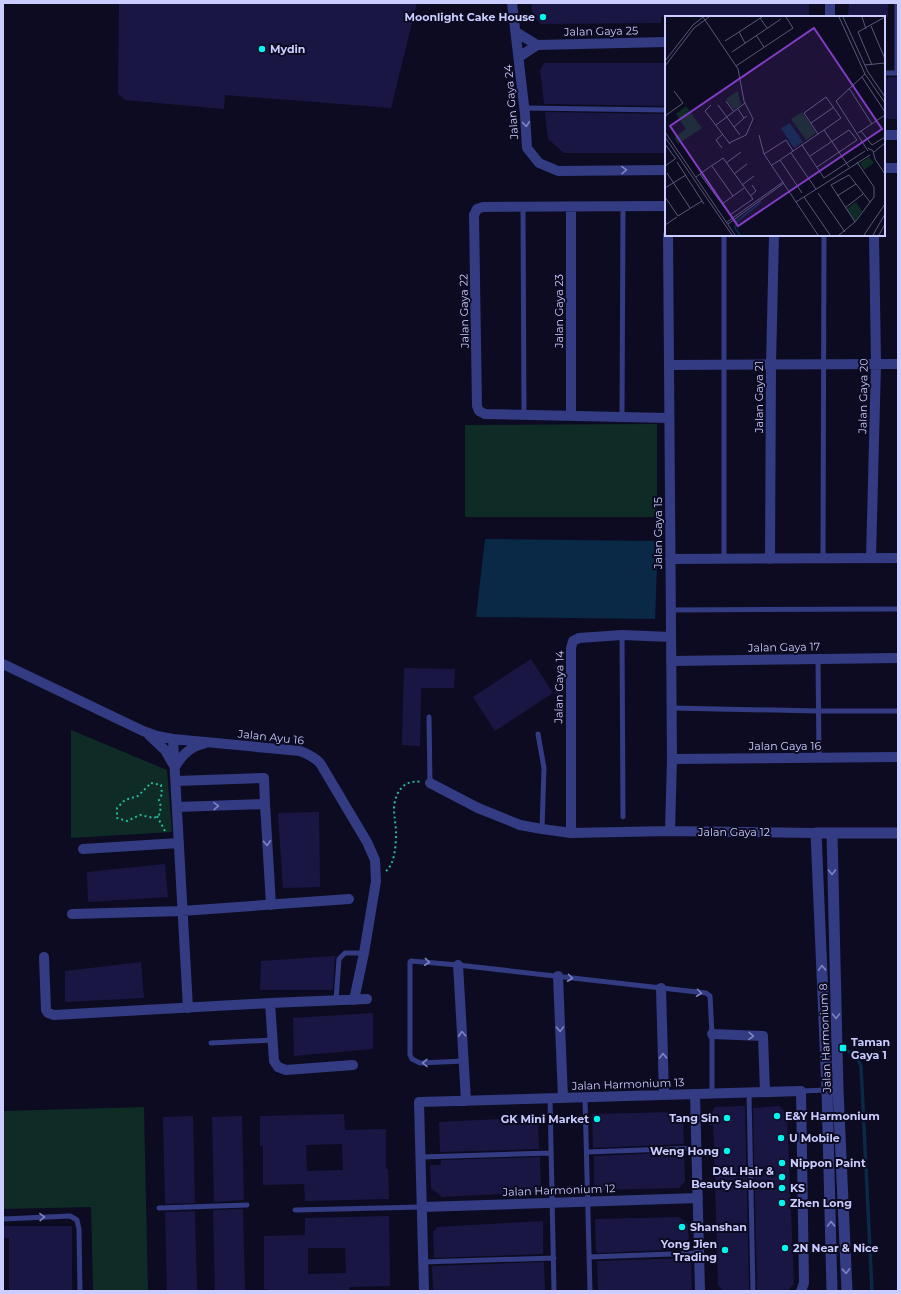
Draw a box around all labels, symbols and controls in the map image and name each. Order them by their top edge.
place label: Moonlight Cake House [405,10,535,24]
marker: Moonlight Cake House [538,12,548,22]
inset map [665,16,885,236]
street label: Jalan Gaya 25 [563,23,638,39]
place label: Mydin [270,42,305,56]
marker: Mydin [257,44,267,54]
street label: Jalan Gaya 24 [501,63,521,141]
one-way arrow [521,121,530,127]
one-way arrow [621,166,627,174]
street label: Jalan Gaya 22 [456,274,472,349]
street label: Jalan Gaya 23 [552,274,566,349]
street label: Jalan Gaya 20 [855,358,871,435]
street label: Jalan Gaya 21 [752,361,766,434]
street label: Jalan Gaya 15 [651,497,665,570]
street label: Jalan Gaya 17 [747,639,820,655]
street label: Jalan Gaya 14 [551,650,567,725]
street label: Jalan Ayu 16 [236,726,305,747]
street label: Jalan Gaya 16 [748,739,821,753]
one-way arrow [213,802,219,810]
street label: Jalan Gaya 12 [697,825,770,839]
one-way arrow [263,840,272,846]
one-way arrow [828,869,837,875]
one-way arrow [424,957,430,966]
one-way arrow [818,965,826,971]
one-way arrow [567,973,573,982]
street label: Jalan Harmonium 8 [816,983,834,1094]
one-way arrow [696,988,703,997]
one-way arrow [832,1013,840,1019]
one-way arrow [556,1026,564,1032]
one-way arrow [458,1031,467,1037]
one-way arrow [748,1031,754,1040]
place label: Taman Gaya 1 [851,1035,890,1062]
marker: Taman Gaya 1 [838,1043,848,1053]
one-way arrow [659,1053,667,1059]
one-way arrow [422,1058,428,1067]
street label: Jalan Harmonium 13 [570,1075,685,1093]
place label: E&Y Harmonium [785,1109,880,1123]
place label: Tang Sin [669,1111,719,1125]
marker: E&Y Harmonium [772,1111,782,1121]
place label: GK Mini Market [501,1112,589,1126]
marker: Tang Sin [722,1113,732,1123]
marker: GK Mini Market [592,1114,602,1124]
place label: U Mobile [789,1131,840,1145]
marker: U Mobile [776,1133,786,1143]
place label: Weng Hong [650,1144,719,1158]
marker: Weng Hong [722,1146,732,1156]
place label: Nippon Paint [790,1156,866,1170]
marker: Nippon Paint [777,1158,787,1168]
place label: D&L Hair & Beauty Saloon [691,1164,774,1191]
marker: D&L Hair & Beauty Saloon [777,1172,787,1182]
street label: Jalan Harmonium 12 [501,1181,616,1199]
place label: KS [790,1181,805,1195]
marker: KS [777,1183,787,1193]
place label: Zhen Long [790,1196,852,1210]
marker: Zhen Long [777,1198,787,1208]
one-way arrow [39,1213,45,1221]
place label: Shanshan [690,1220,747,1234]
one-way arrow [826,1221,835,1227]
marker: Shanshan [677,1222,687,1232]
place label: Yong Jien Trading [660,1237,717,1264]
place label: 2N Near & Nice [793,1241,879,1255]
marker: 2N Near & Nice [780,1243,790,1253]
marker: Yong Jien Trading [720,1245,730,1255]
one-way arrow [842,1268,850,1274]

